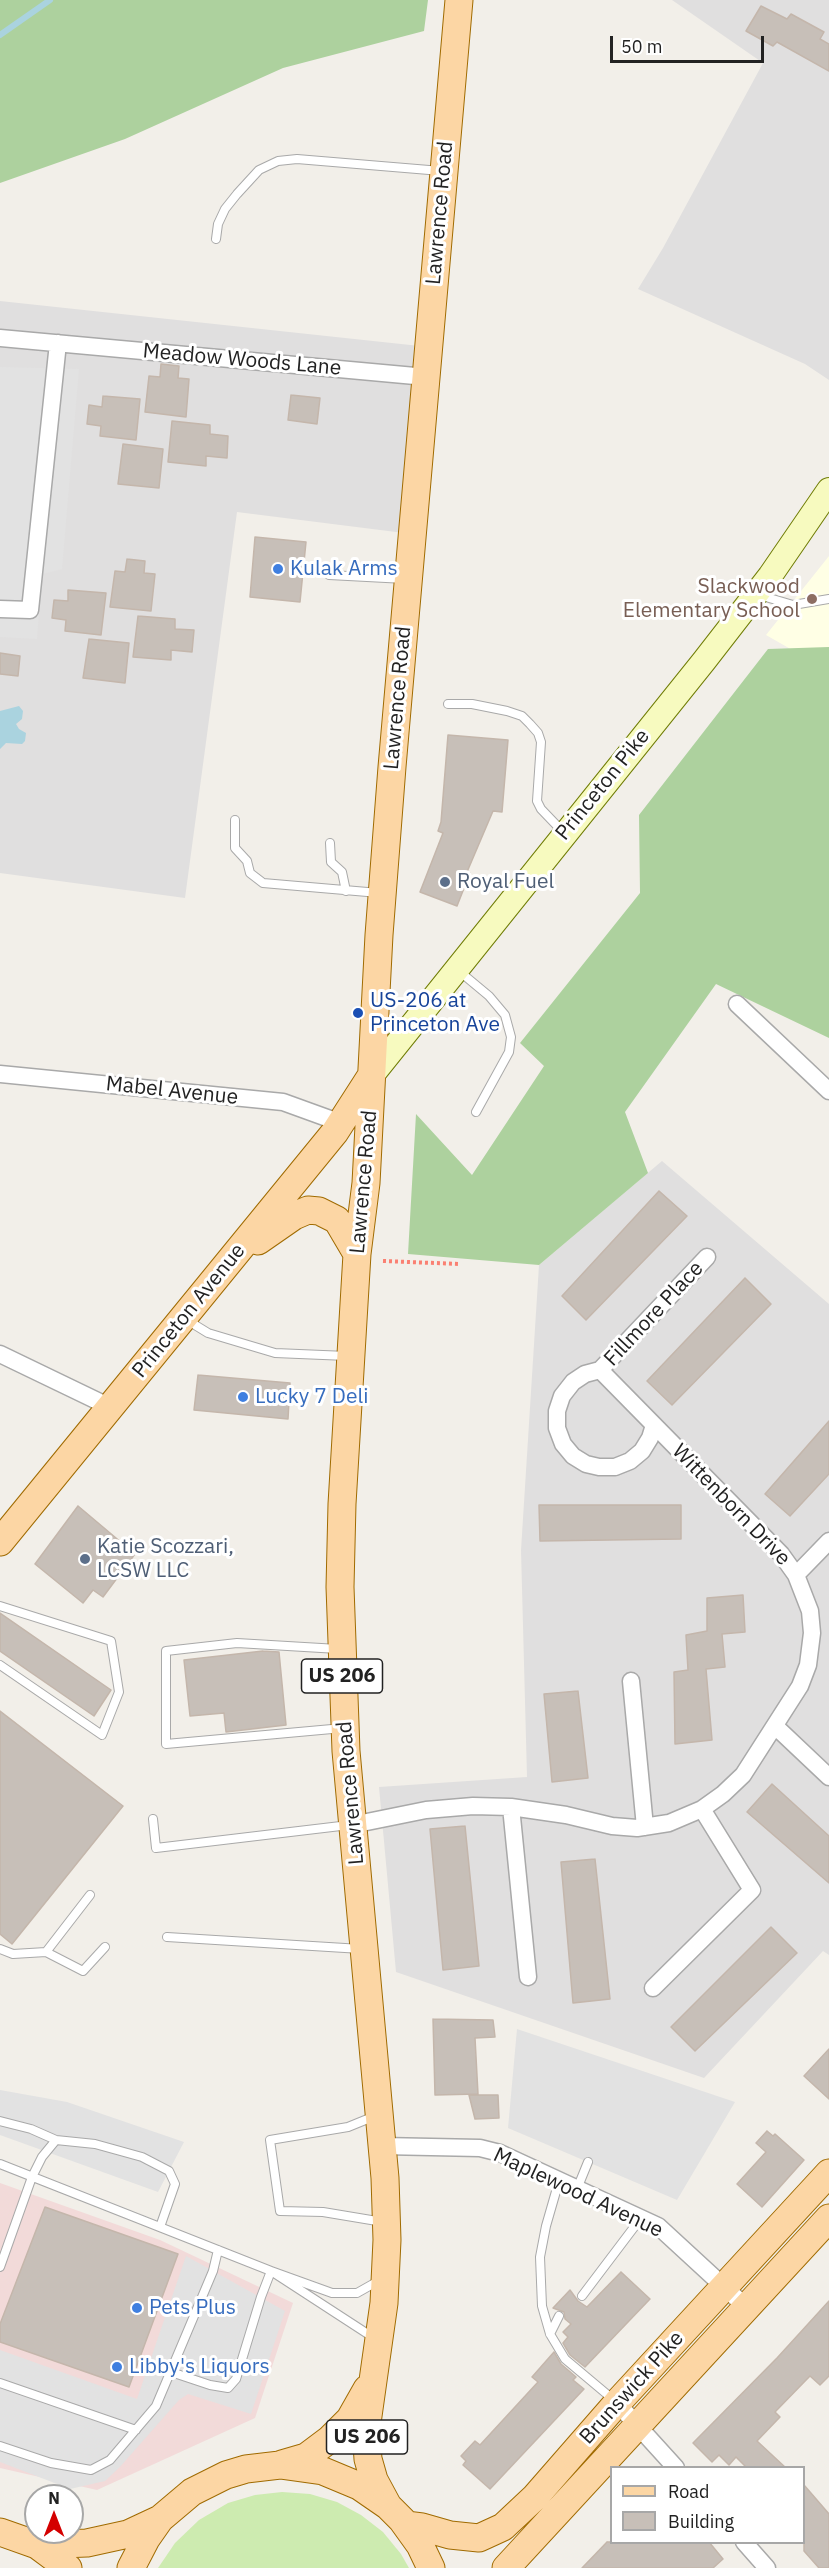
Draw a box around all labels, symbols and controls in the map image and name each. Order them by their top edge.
scale bar [613,24,768,62]
text: 50 m [621,35,663,58]
street label: Lawrence Road [421,140,459,286]
street label: Meadow Woods Lane [142,339,342,381]
place label: Kulak Arms [290,556,398,582]
marker: Kulak Arms [271,562,285,576]
place label: Slackwood Elementary School [623,574,800,624]
marker: Slackwood Elementary School [805,592,819,606]
street label: Lawrence Road [379,625,417,771]
street label: Princeton Pike [551,724,655,846]
place label: Royal Fuel [457,869,554,895]
marker: Royal Fuel [438,875,452,889]
place label: US-206 at Princeton Ave [370,988,500,1038]
marker: US-206 at Princeton Ave [351,1006,365,1020]
street label: Mabel Avenue [105,1072,239,1110]
street label: Lawrence Road [345,1109,383,1255]
street label: Princeton Avenue [127,1239,251,1383]
street label: Fillmore Place [599,1256,709,1372]
place label: Lucky 7 Deli [255,1384,368,1410]
marker: Lucky 7 Deli [236,1390,250,1404]
street label: Wittenborn Drive [667,1439,795,1571]
place label: Katie Scozzari, LCSW LLC [97,1534,234,1584]
marker: Katie Scozzari, LCSW LLC [78,1552,92,1566]
road number: US 206 [302,1659,382,1693]
street label: Lawrence Road [332,1720,370,1866]
street label: Maplewood Avenue [489,2143,667,2243]
place label: Pets Plus [149,2295,236,2321]
marker: Pets Plus [130,2301,144,2315]
street label: Brunswick Pike [575,2326,689,2450]
place label: Libby's Liquors [129,2354,270,2380]
marker: Libby's Liquors [110,2360,124,2374]
road number: US 206 [326,2420,407,2454]
legend [610,2466,805,2544]
text: Road [668,2480,709,2503]
north arrow [24,2484,84,2544]
text: N [48,2488,60,2508]
text: Building [668,2510,734,2533]

